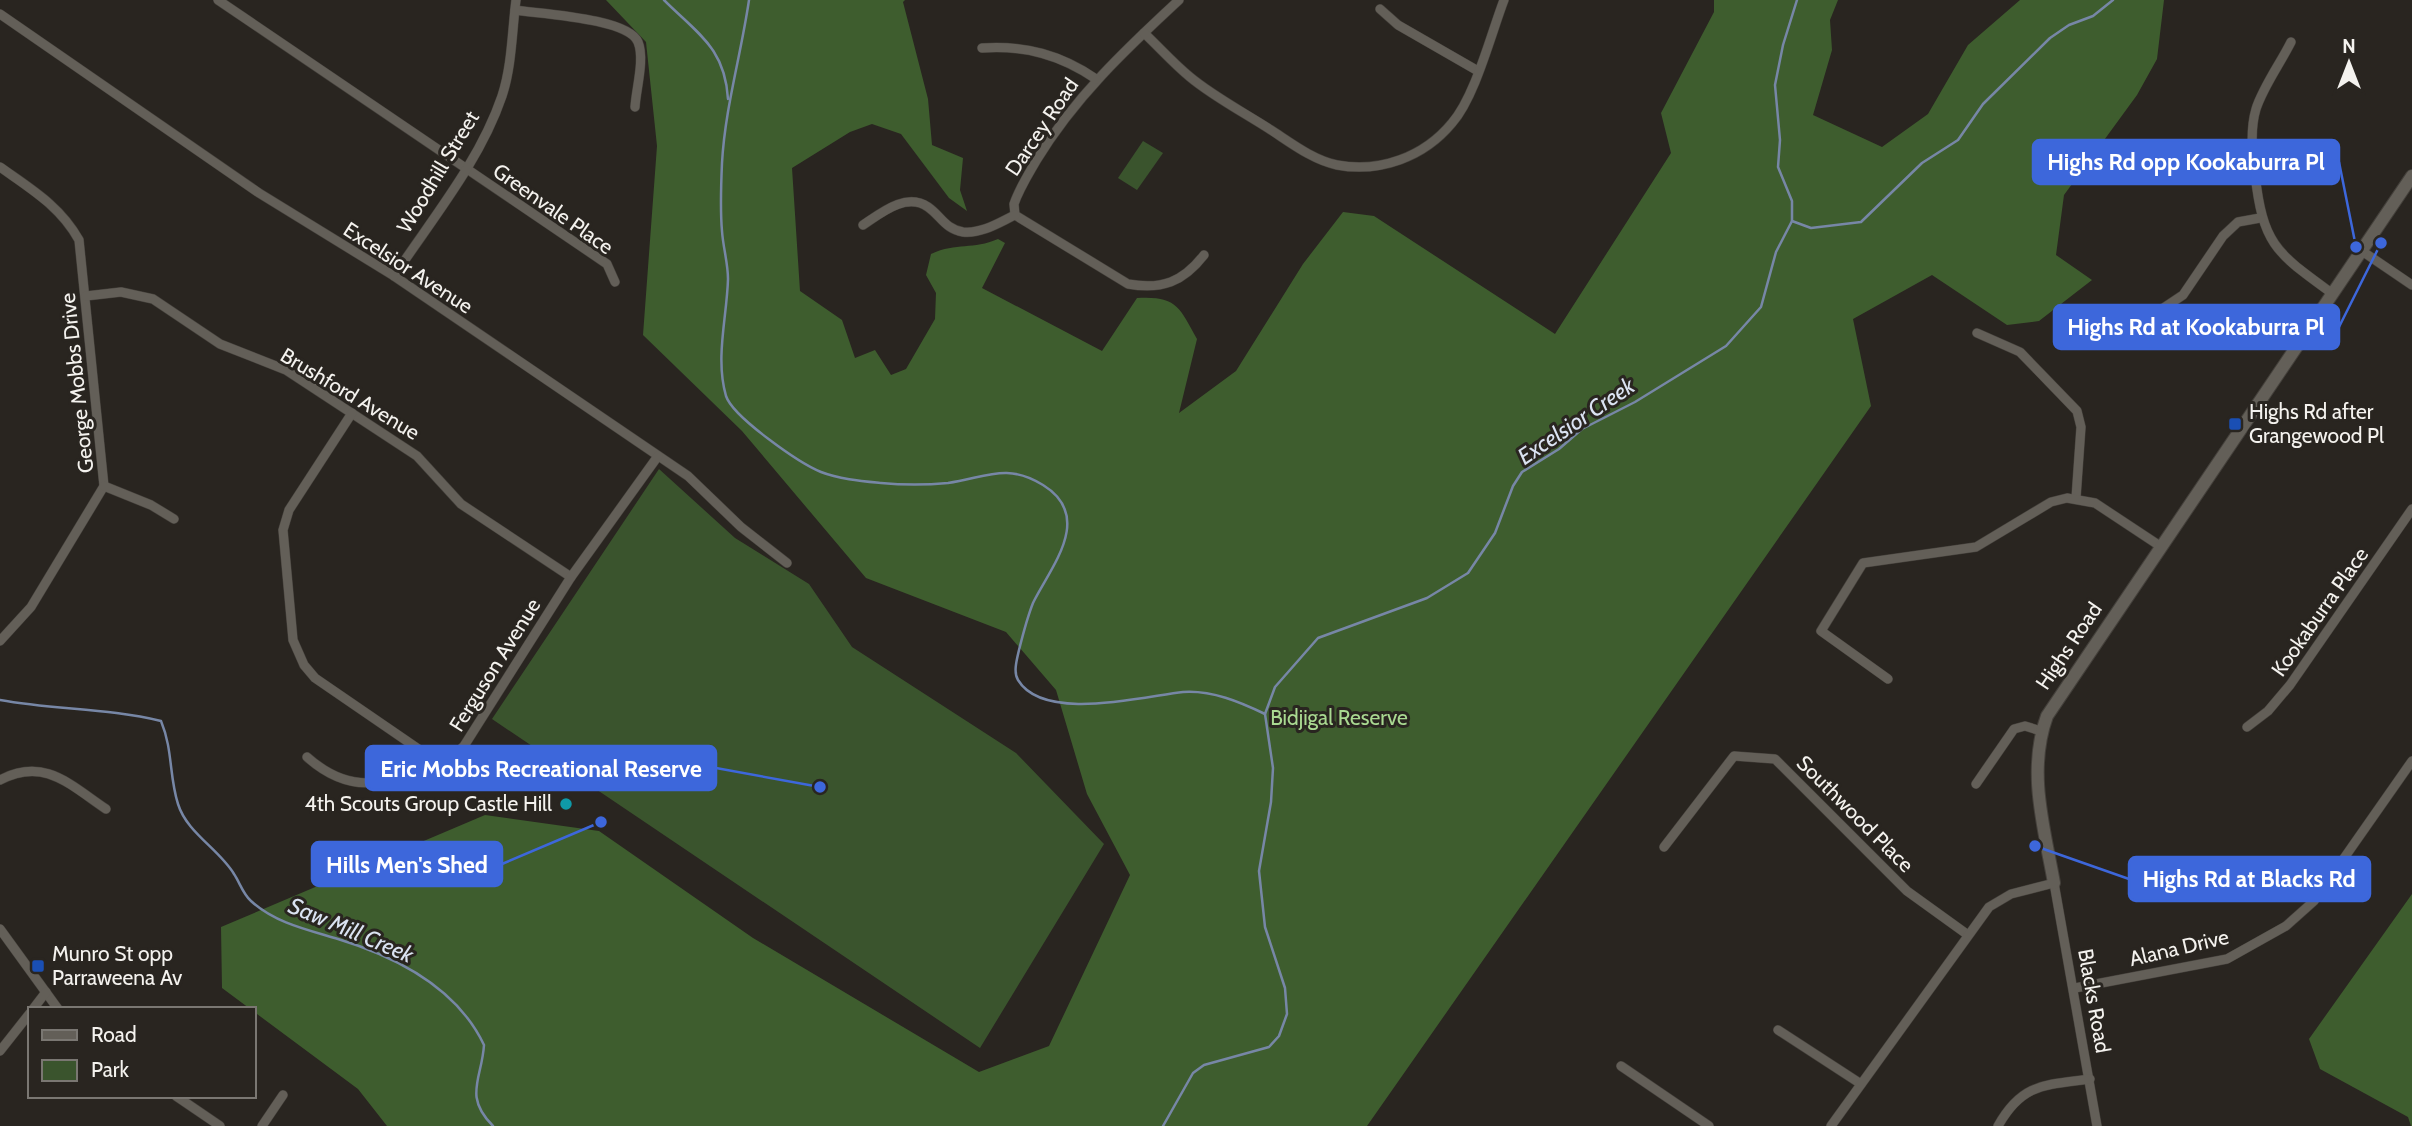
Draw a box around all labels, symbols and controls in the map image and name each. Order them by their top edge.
north arrow [2314,28,2384,98]
text: N [2342,35,2356,58]
street label: Darcey Road [1000,73,1083,180]
street label: Woodhill Street [391,106,484,237]
callout: Highs Rd opp Kookaburra Pl [2033,140,2339,184]
text: Highs Rd opp Kookaburra Pl [2047,148,2325,176]
street label: Greenvale Place [488,158,618,259]
street label: Excelsior Avenue [339,217,478,319]
street label: George Mobbs Drive [55,292,98,474]
callout: Highs Rd at Kookaburra Pl [2054,305,2339,349]
text: Highs Rd at Kookaburra Pl [2067,313,2325,341]
street label: Brushford Avenue [276,342,424,445]
water label: Excelsior Creek [1512,371,1641,470]
place label: Highs Rd after Grangewood Pl [2249,399,2384,448]
marker: Highs Rd after Grangewood Pl [2227,416,2243,432]
street label: Kookaburra Place [2266,542,2373,681]
street label: Ferguson Avenue [444,593,546,736]
street label: Highs Road [2030,597,2107,694]
park label: Bidjigal Reserve [1270,705,1408,731]
callout: Eric Mobbs Recreational Reserve [366,746,716,790]
street label: Southwood Place [1792,750,1919,877]
text: Eric Mobbs Recreational Reserve [380,755,702,783]
place label: 4th Scouts Group Castle Hill [305,791,552,816]
marker: 4th Scouts Group Castle Hill [558,796,574,812]
callout: Hills Men's Shed [312,842,502,886]
text: Hills Men's Shed [326,851,488,879]
callout: Highs Rd at Blacks Rd [2129,857,2370,901]
text: Highs Rd at Blacks Rd [2142,865,2356,893]
water label: Saw Mill Creek [284,891,419,969]
street label: Alana Drive [2127,924,2231,971]
place label: Munro St opp Parraweena Av [52,941,183,990]
street label: Blacks Road [2073,947,2116,1055]
marker: Munro St opp Parraweena Av [30,958,46,974]
legend [28,1007,256,1098]
text: Road [91,1022,137,1047]
text: Park [91,1057,129,1082]

